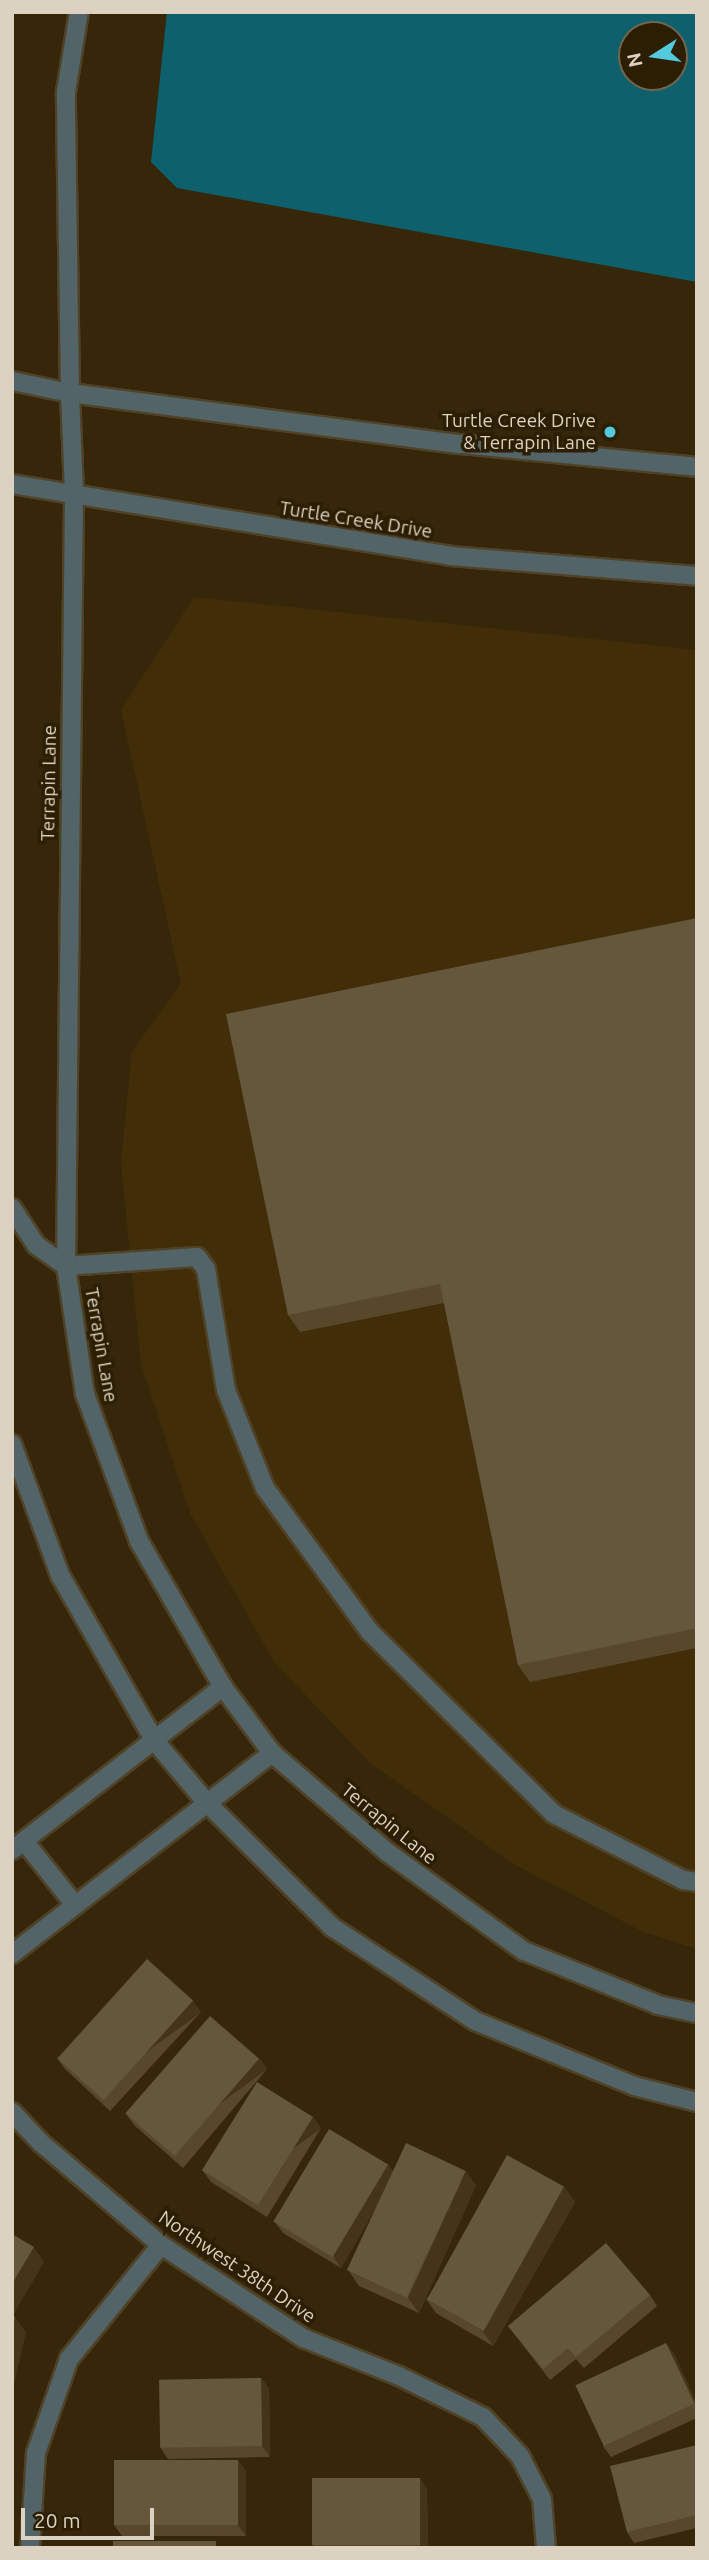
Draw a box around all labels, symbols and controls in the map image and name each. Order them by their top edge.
north arrow [618,21,688,91]
text: N [622,51,647,69]
place label: Turtle Creek Drive & Terrapin Lane [442,410,596,454]
marker: Turtle Creek Drive & Terrapin Lane [602,424,618,440]
street label: Turtle Creek Drive [278,497,434,543]
street label: Terrapin Lane [37,725,61,841]
street label: Terrapin Lane [80,1286,122,1404]
street label: Terrapin Lane [337,1779,441,1869]
street label: Northwest 38th Drive [154,2206,320,2328]
scale bar [24,2494,158,2538]
text: 20 m [34,2508,81,2532]

